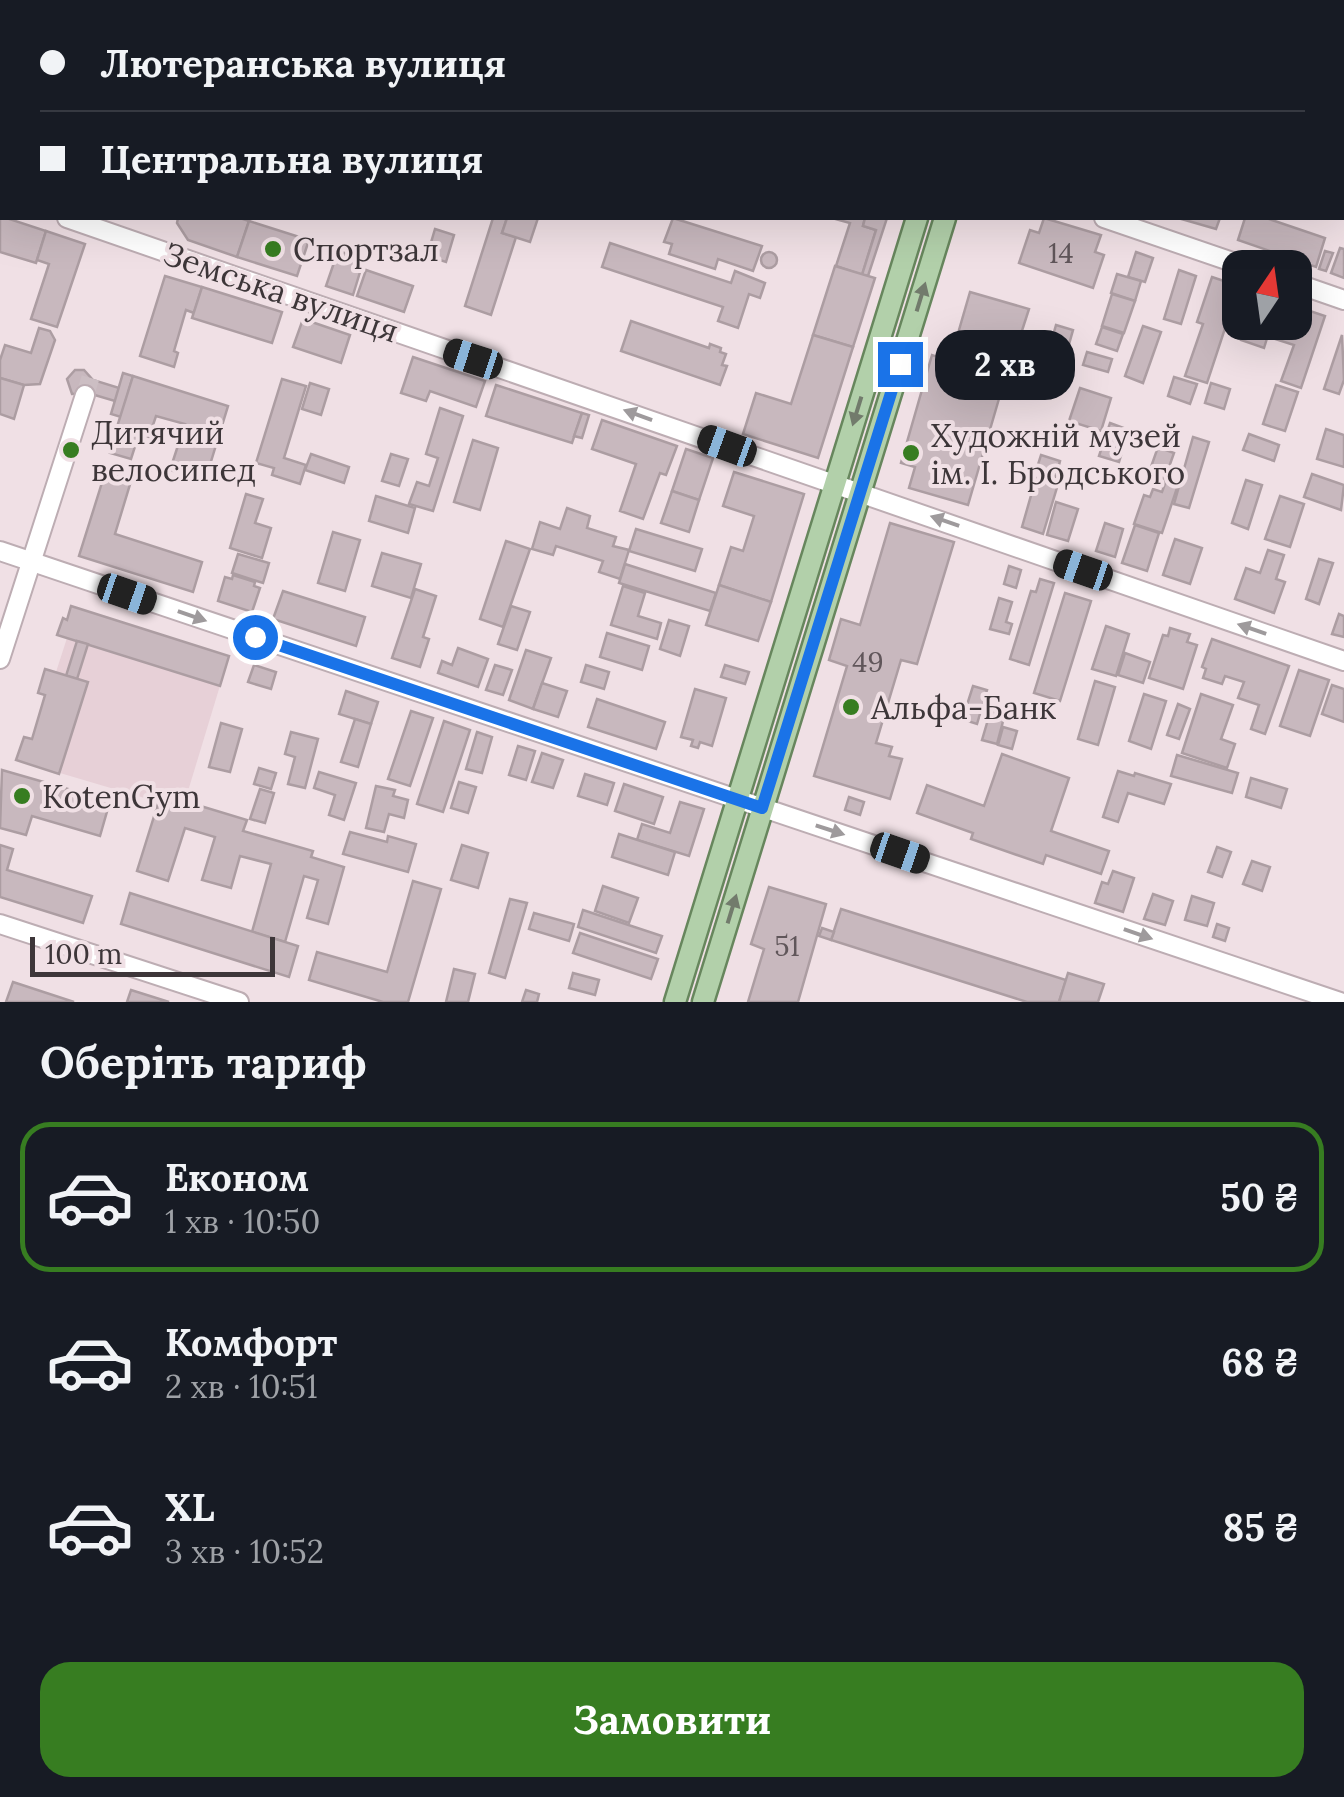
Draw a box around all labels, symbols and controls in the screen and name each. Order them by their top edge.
text: Лютеранська вулиця [100,39,506,87]
text: Центральна вулиця [100,135,484,183]
place label: Спортзал [293,229,439,270]
street label: Земська вулиця [158,233,404,351]
house number: 14 [1048,235,1074,271]
marker: Спортзал [262,238,284,260]
north arrow [1222,250,1312,340]
map controls [1222,250,1312,340]
one-way arrow [914,282,929,312]
callout: 2 хв [935,329,1075,399]
car [440,335,506,383]
route end [878,342,923,387]
text: 2 хв [974,344,1036,385]
one-way arrow [849,396,864,427]
one-way arrow [623,407,653,422]
place label: Дитячий велосипед [91,412,256,490]
place label: Художній музей ім. І. Бродського [931,415,1185,493]
car [694,422,760,470]
marker: Дитячий велосипед [60,439,82,461]
marker: Художній музей ім. І. Бродського [900,442,922,464]
one-way arrow [930,513,960,528]
car [1050,546,1116,594]
car [94,570,160,618]
one-way arrow [177,609,207,624]
route start [233,615,278,660]
one-way arrow [1237,621,1267,636]
house number: 49 [852,644,884,680]
place label: Альфа-Банк [870,687,1056,728]
marker: Альфа-Банк [840,696,862,718]
place label: KotenGym [42,776,201,817]
marker: KotenGym [11,785,33,807]
one-way arrow [815,823,846,838]
car [867,829,933,877]
one-way arrow [725,893,740,923]
one-way arrow [1123,927,1153,942]
house number: 51 [774,928,800,964]
scale bar [30,932,275,976]
text: 100 m [45,936,122,972]
text: Оберіть тариф [40,1033,367,1090]
icon: car [45,1152,135,1242]
text: Економ [165,1153,309,1201]
text: 50 ₴ [1220,1173,1299,1221]
text: 1 хв · 10:50 [165,1201,320,1242]
icon: car [45,1317,135,1407]
text: Комфорт [165,1318,337,1366]
text: 68 ₴ [1221,1338,1299,1386]
text: 2 хв · 10:51 [165,1366,318,1407]
icon: car [45,1482,135,1572]
text: XL [165,1483,215,1531]
text: 85 ₴ [1223,1503,1299,1551]
text: 3 хв · 10:52 [165,1531,324,1572]
button: Замовити [40,1662,1304,1777]

